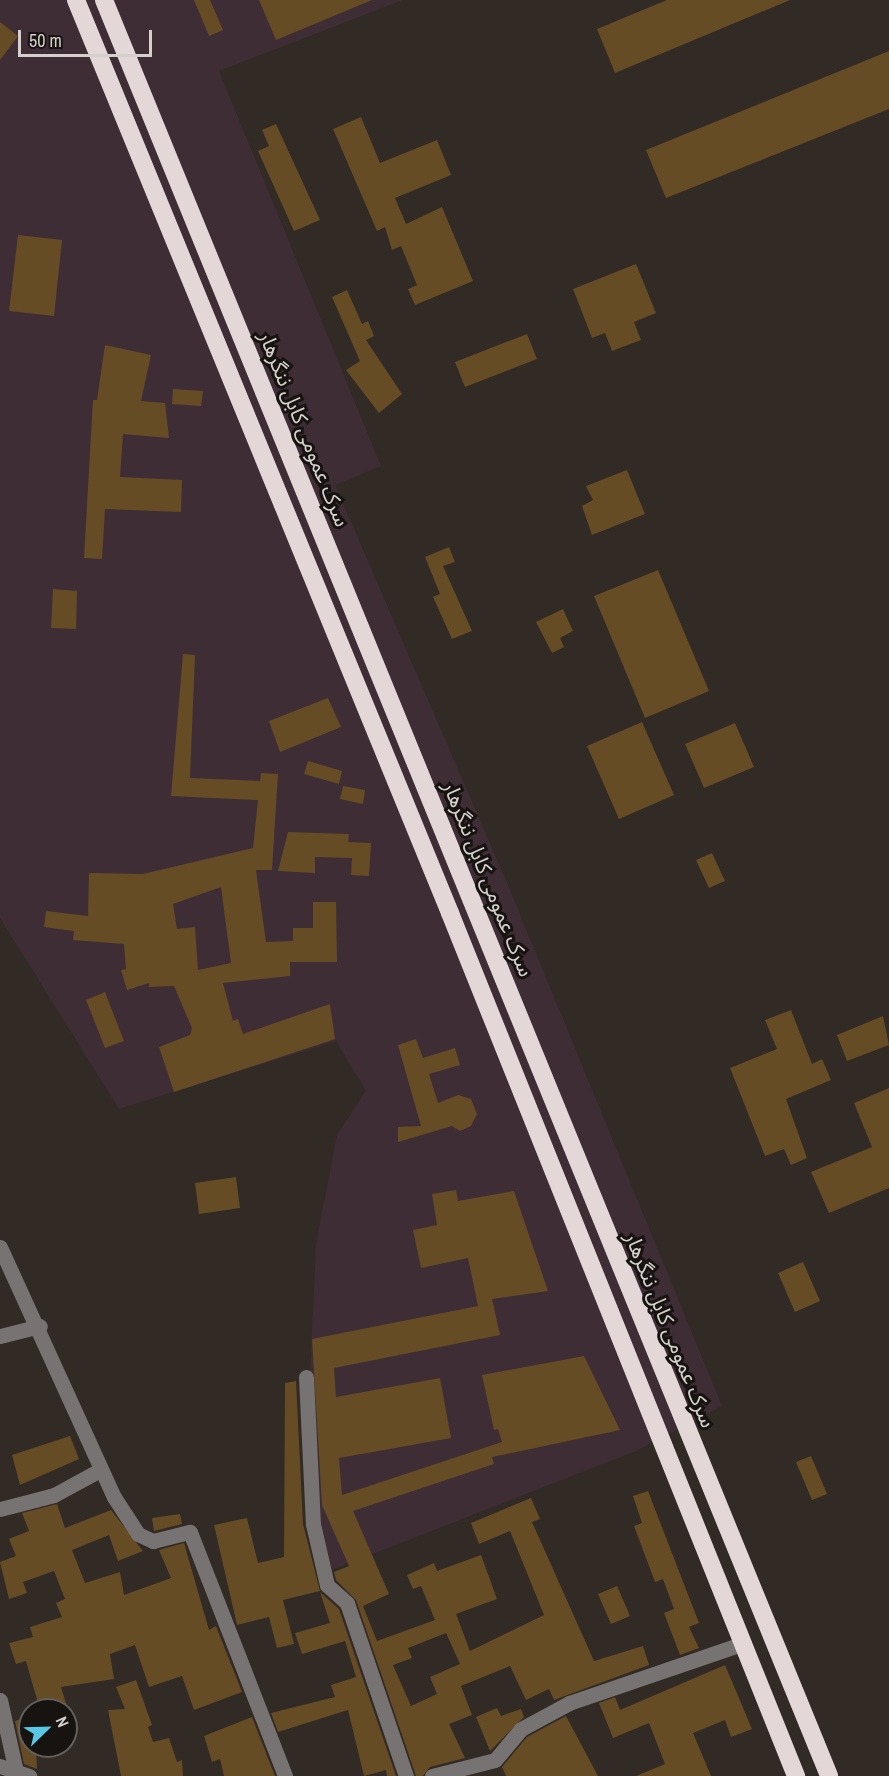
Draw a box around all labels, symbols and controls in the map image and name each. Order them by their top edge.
scale bar [21,18,154,56]
text: 50 m [29,28,62,53]
street label: سرک عمومی کابل ننگرهار [253,328,355,530]
street label: سرک عمومی کابل ننگرهار [437,778,539,980]
street label: سرک عمومی کابل ننگرهار [619,1229,721,1431]
north arrow [18,1698,78,1758]
text: N [51,1713,75,1730]

